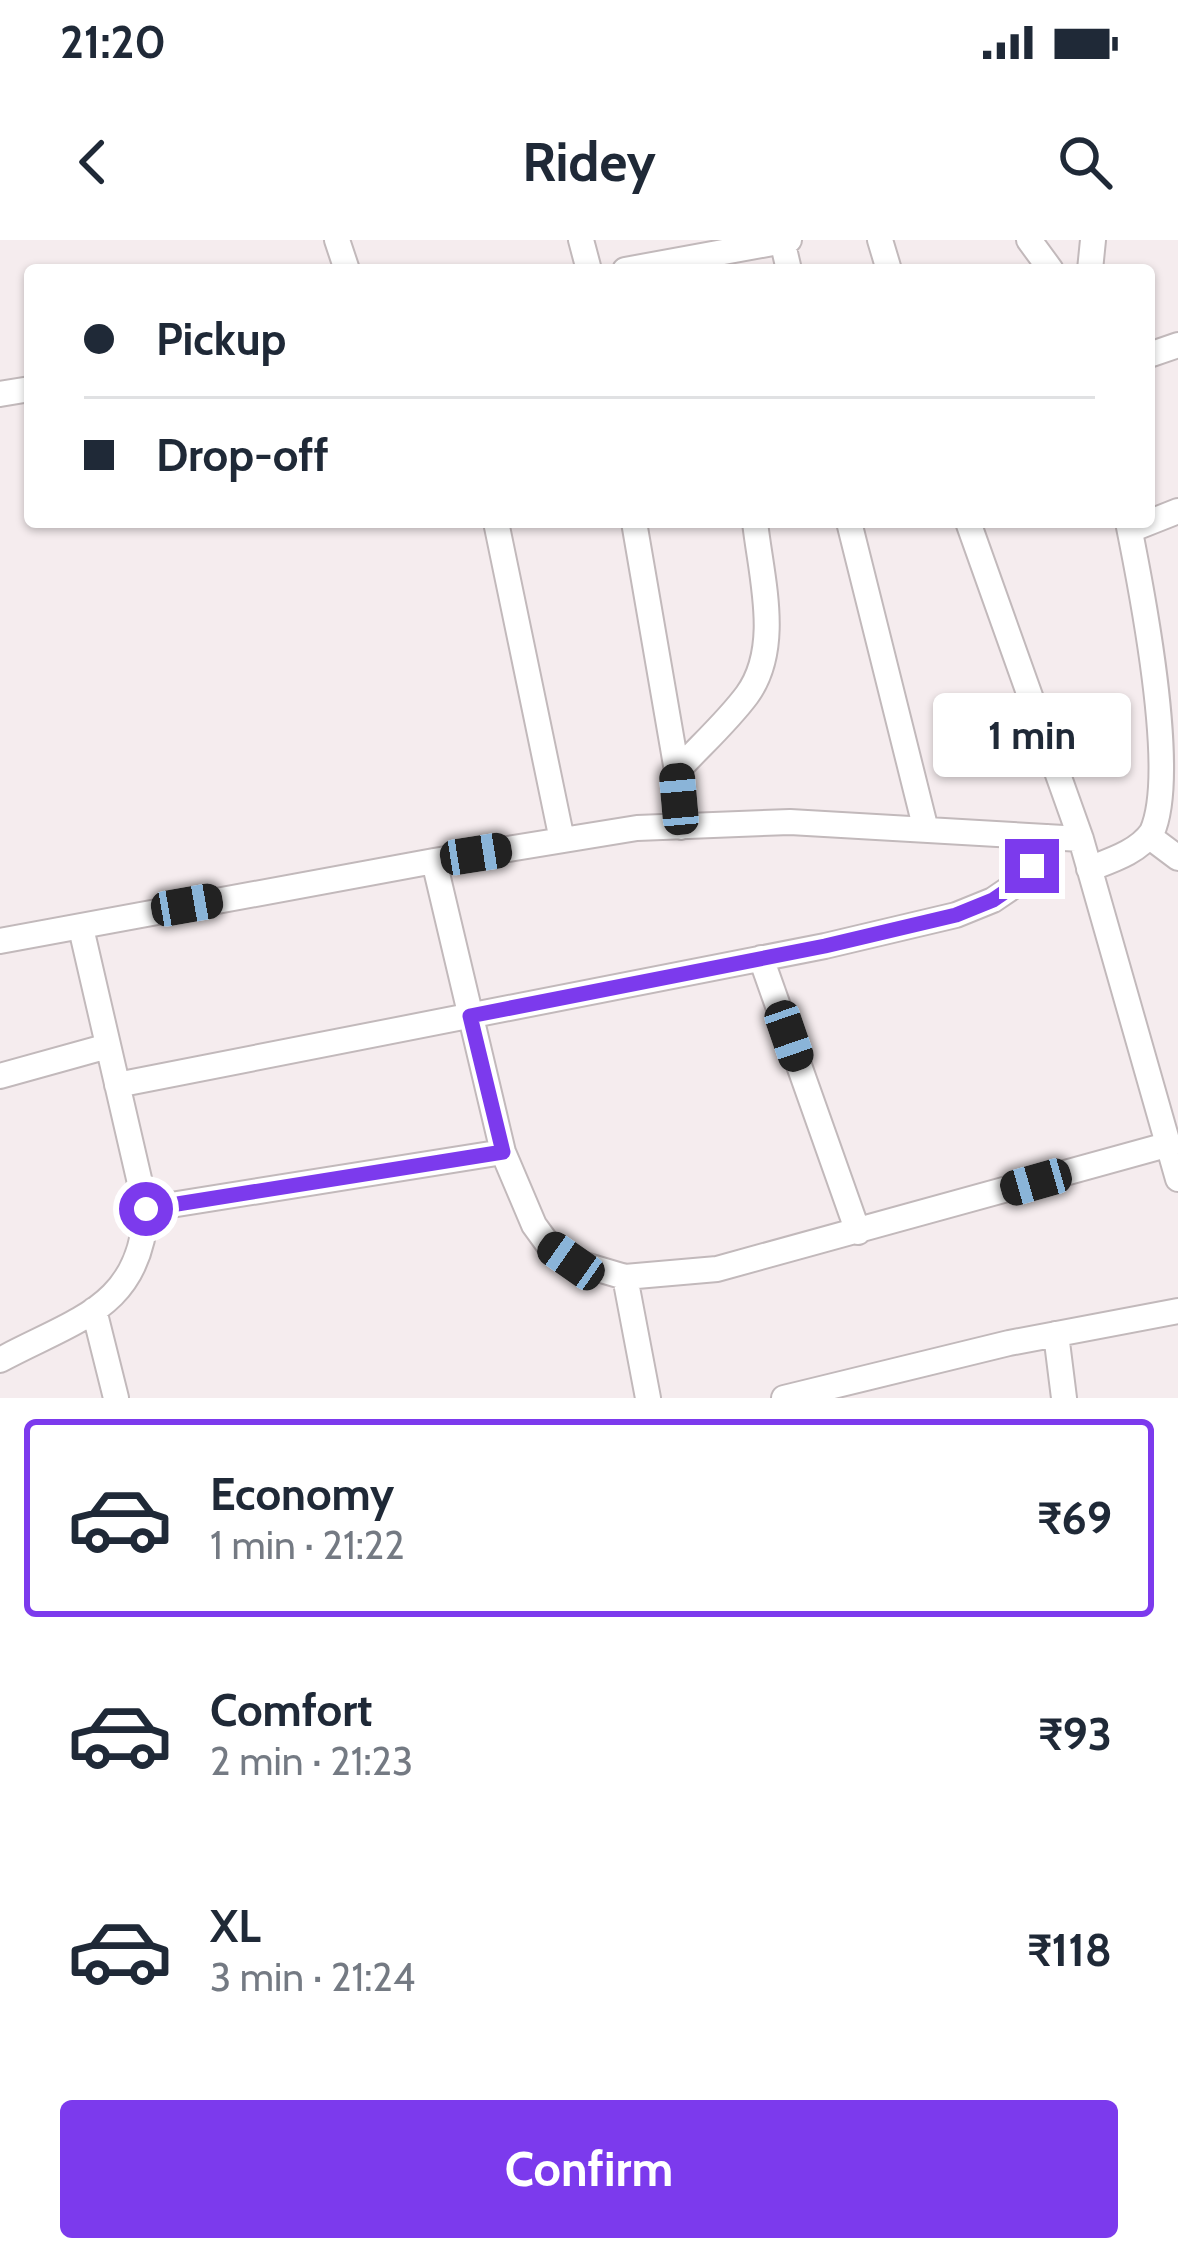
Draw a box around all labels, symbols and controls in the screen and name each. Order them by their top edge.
text: 21:20 [60,15,166,69]
icon: back [60,129,126,195]
text: Ridey [522,129,656,195]
icon: search [1052,129,1118,195]
text: Pickup [156,312,286,366]
text: Drop-off [156,428,329,482]
callout: 1 min [933,692,1131,776]
text: 1 min [988,711,1076,759]
car [658,762,700,836]
car [438,831,514,877]
route end [1005,839,1059,893]
car [148,881,226,929]
car [760,996,818,1076]
car [996,1155,1076,1209]
route start [119,1182,173,1236]
car [531,1226,611,1296]
icon: car [66,1464,174,1572]
text: Economy [210,1467,394,1521]
text: ₹69 [1037,1491,1112,1545]
text: 1 min · 21:22 [210,1521,405,1569]
icon: car [66,1680,174,1788]
text: Comfort [210,1683,373,1737]
text: ₹93 [1038,1707,1112,1761]
text: 2 min · 21:23 [210,1737,413,1785]
icon: car [66,1896,174,2004]
text: XL [210,1899,261,1953]
text: ₹118 [1027,1923,1112,1977]
text: 3 min · 21:24 [210,1953,415,2001]
button: Confirm [60,2100,1118,2238]

